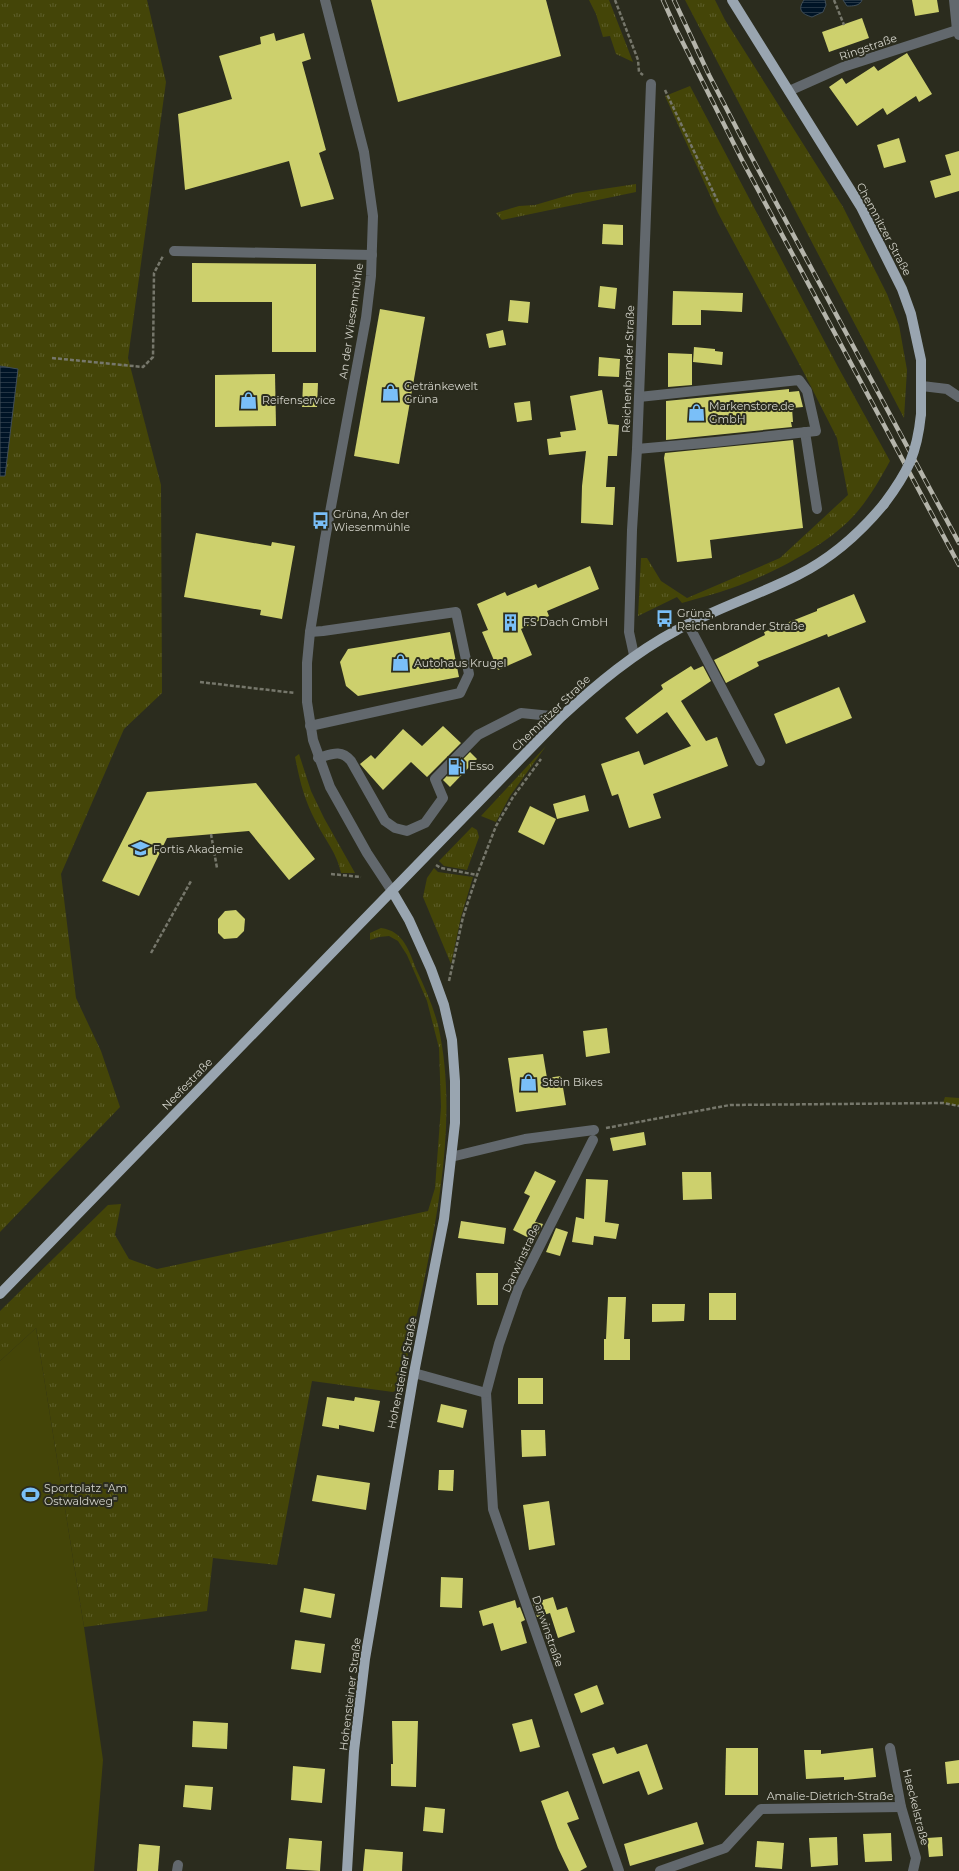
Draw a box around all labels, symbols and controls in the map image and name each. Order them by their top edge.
street label: Ringstraße [837,30,899,63]
street label: Chemnitzer Straße [854,180,915,278]
street label: An der Wiesenmühle [336,262,366,380]
street label: Reichenbrander Straße [619,305,637,433]
place label: Getränkewelt Grüna [404,379,478,406]
shop icon: Getränkewelt Grüna [381,382,401,402]
shop icon: Reifenservice [239,390,259,410]
place label: Reifenservice [262,393,336,407]
place label: Markenstore.de GmbH [709,399,795,426]
shop icon: Markenstore.de GmbH [686,402,706,422]
place label: Grüna, An der Wiesenmühle [333,507,411,534]
bus stop icon: Grüna, An der Wiesenmühle [310,510,330,530]
place label: Grüna, Reichenbrander Straße [677,606,805,633]
bus stop icon: Grüna, Reichenbrander Straße [654,609,674,629]
building icon: FS Dach GmbH [500,612,520,632]
place label: FS Dach GmbH [523,615,608,629]
shop icon: Autohaus Krugel [391,653,411,673]
place label: Autohaus Krugel [414,656,507,670]
street label: Chemnitzer Straße [509,672,593,754]
fuel station icon: Esso [446,756,466,776]
place label: Esso [469,759,494,773]
school or university icon: Fortis Akademie [130,839,150,859]
place label: Fortis Akademie [153,842,243,856]
street label: Neefestraße [159,1055,215,1113]
shop icon: Stein Bikes [519,1072,539,1092]
place label: Stein Bikes [542,1075,603,1089]
street label: Darwinstraße [499,1221,543,1295]
street label: Hohensteiner Straße [384,1316,420,1430]
place label: Sportplatz "Am Ostwaldweg" [44,1481,127,1508]
sports icon: Sportplatz "Am Ostwaldweg" [21,1484,41,1504]
street label: Darwinstraße [529,1594,567,1669]
street label: Hohensteiner Straße [336,1636,364,1751]
street label: Haeckelstraße [900,1767,932,1847]
street label: Amalie-Dietrich-Straße [767,1789,894,1803]

